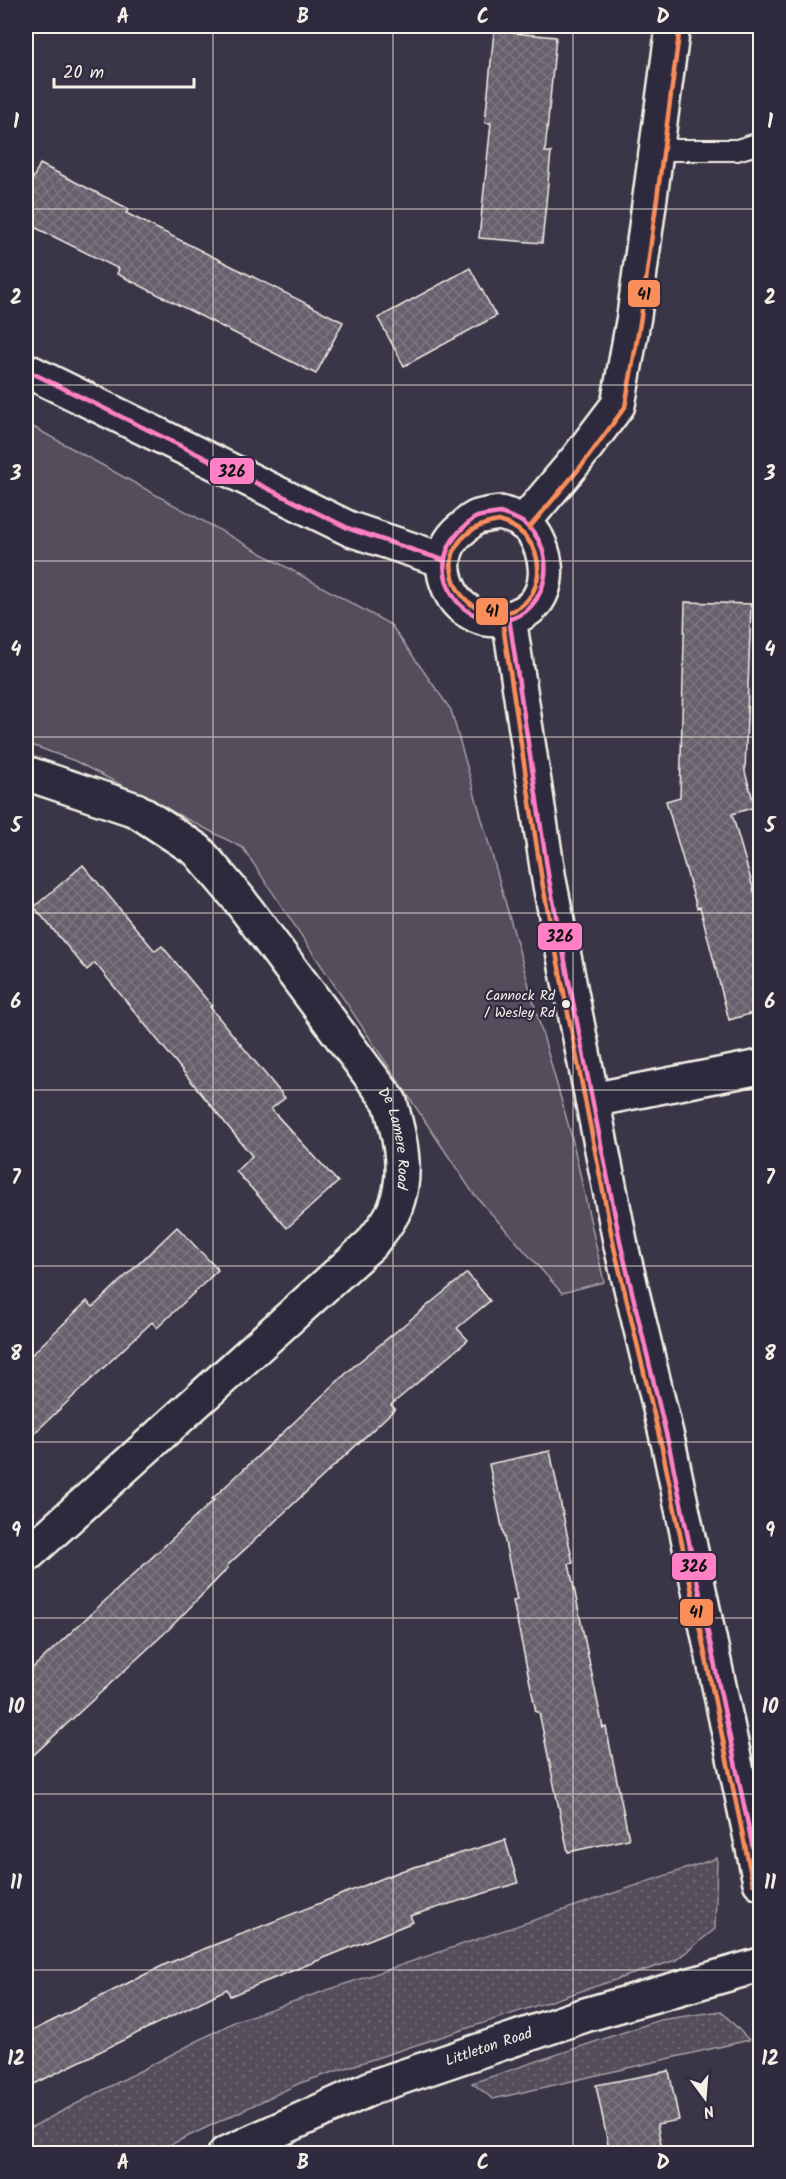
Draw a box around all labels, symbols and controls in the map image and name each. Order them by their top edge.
text: A [117,2,129,34]
text: B [297,2,309,34]
text: C [477,2,489,34]
text: D [656,2,670,34]
scale bar [54,51,194,89]
text: 20 m [63,59,104,88]
text: 1 [13,107,19,139]
text: 1 [767,107,773,139]
line badge: 41 [627,279,661,308]
text: 2 [10,283,22,315]
text: 41 [637,283,651,308]
text: 2 [764,283,776,315]
line badge: 326 [209,457,255,485]
text: 3 [10,459,22,491]
text: 3 [764,459,776,491]
text: 326 [218,460,246,485]
line badge: 41 [475,597,509,626]
text: 41 [485,600,499,625]
text: 4 [11,635,22,667]
text: 4 [765,635,776,667]
text: 5 [10,811,23,843]
text: 5 [764,811,777,843]
line badge: 326 [537,922,583,951]
text: 326 [546,925,574,950]
place label: Cannock Rd / Wesley Rd [484,985,556,1024]
text: 6 [11,987,22,1019]
text: 6 [765,987,776,1019]
marker: Cannock Rd / Wesley Rd [560,998,572,1010]
street label: De Lamere Road [371,1082,414,1191]
text: 7 [11,1163,21,1195]
text: 7 [765,1163,775,1195]
text: 8 [10,1339,22,1371]
text: 8 [764,1339,776,1371]
text: 9 [11,1516,21,1548]
text: 9 [765,1516,775,1548]
line badge: 326 [671,1552,717,1581]
text: 326 [680,1555,708,1580]
line badge: 41 [679,1598,714,1627]
text: 41 [689,1601,703,1626]
text: 10 [8,1692,25,1724]
text: 10 [762,1692,779,1724]
text: 11 [10,1868,22,1900]
text: 11 [764,1868,776,1900]
street label: Littleton Road [442,2021,536,2073]
text: 12 [7,2044,25,2076]
text: 12 [761,2044,779,2076]
north arrow [675,2068,735,2128]
text: N [700,2098,717,2124]
text: A [117,2148,129,2179]
text: B [297,2148,309,2179]
text: C [477,2148,489,2179]
text: D [656,2148,670,2179]

